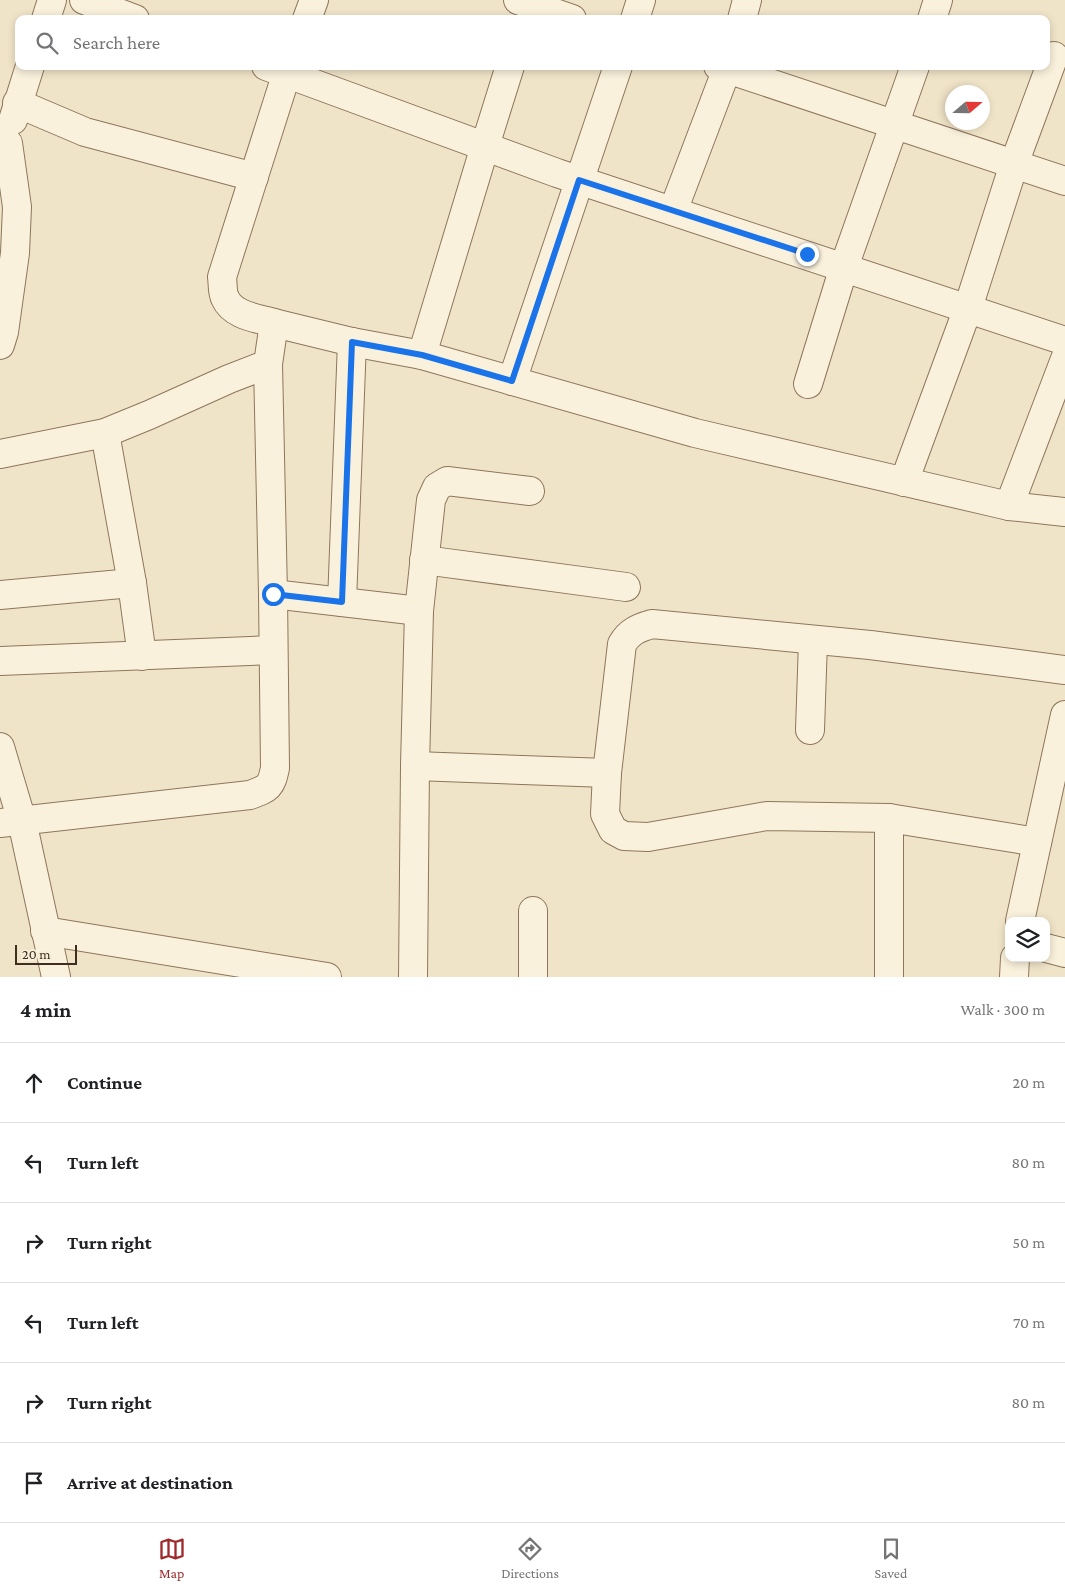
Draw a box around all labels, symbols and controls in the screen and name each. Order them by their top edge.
search box [15,15,1050,70]
icon: search [33,29,61,57]
text: Search here [73,32,160,53]
north arrow [945,85,990,130]
route end [796,243,819,266]
route start [262,583,285,606]
map controls [1005,917,1050,962]
button: layers [1005,917,1050,962]
scale bar [15,942,78,965]
text: 20 m [22,946,50,962]
text: 4 min [20,998,71,1022]
text: Walk · 300 m [960,1001,1045,1018]
icon: ahead [20,1069,48,1097]
text: Continue [67,1072,142,1093]
text: 20 m [1012,1074,1045,1091]
icon: left [20,1149,48,1177]
text: Turn left [67,1152,139,1173]
text: 80 m [1011,1154,1045,1171]
icon: right [20,1229,48,1257]
text: Turn right [67,1232,152,1253]
text: 50 m [1013,1234,1045,1251]
icon: left [20,1309,48,1337]
text: Turn left [67,1312,139,1333]
text: 70 m [1013,1314,1045,1331]
icon: right [20,1389,48,1417]
text: Turn right [67,1392,152,1413]
text: 80 m [1011,1394,1045,1411]
icon: arrive [20,1469,48,1497]
text: Arrive at destination [67,1472,233,1493]
tab: Map [158,1535,186,1581]
tab: Directions [501,1535,559,1581]
tab: Saved [874,1535,907,1581]

